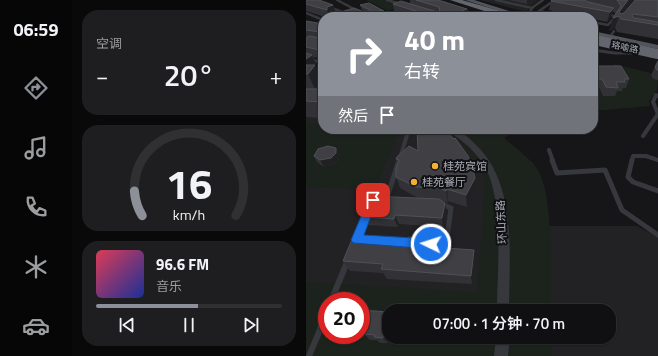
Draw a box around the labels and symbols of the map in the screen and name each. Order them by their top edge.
street label: 珞喻路 [610,38,640,56]
place label: 桂苑宾馆 [443,158,487,174]
marker: 桂苑宾馆 [430,161,440,171]
place label: 桂苑餐厅 [422,174,466,190]
marker: 桂苑餐厅 [409,177,419,187]
pin [356,183,390,217]
street label: 环山东路 [492,200,510,244]
position arrow [410,223,452,265]
speed limit sign: 20 [318,292,370,344]

